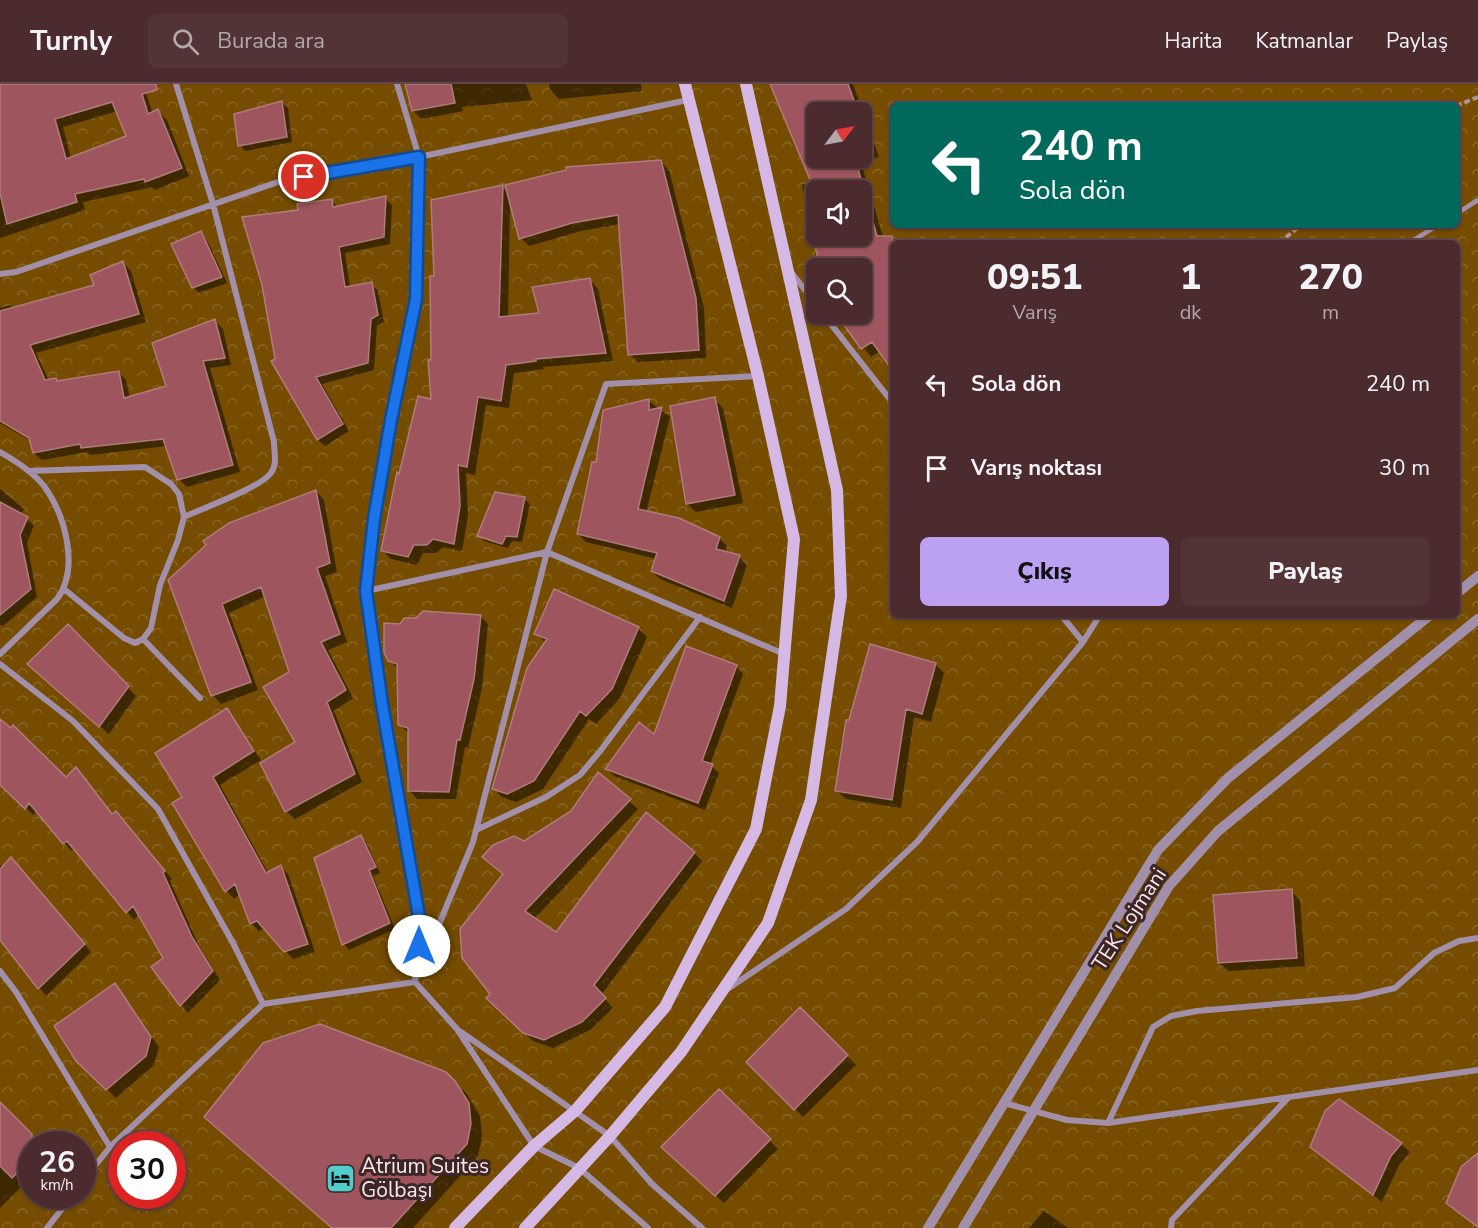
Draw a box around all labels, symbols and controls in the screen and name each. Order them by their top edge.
search box [148,14,568,68]
text: Turnly [30,22,112,60]
icon: search [169,25,202,58]
text: Burada ara [217,26,325,56]
text: Harita [1164,27,1222,55]
text: Katmanlar [1255,27,1353,55]
text: Paylaş [1386,27,1448,55]
north arrow [806,102,872,168]
map controls [806,102,872,324]
text: 240 m [1019,118,1143,175]
icon: left [920,126,998,204]
pin [278,151,329,202]
icon: arrive [287,160,320,193]
text: Sola dön [1019,172,1126,209]
button: sound [806,180,872,246]
text: 09:51 [987,253,1083,302]
text: 1 [1180,253,1201,302]
text: 270 [1298,253,1363,302]
button: search [806,258,872,324]
text: Varış [1012,299,1057,326]
text: dk [1180,299,1201,326]
text: m [1322,299,1339,326]
icon: left [920,368,953,401]
text: Sola dön [971,369,1061,399]
text: 240 m [1366,369,1430,399]
icon: arrive [920,452,953,485]
text: Varış noktası [971,453,1102,483]
text: 30 m [1379,453,1430,483]
button: Çıkış [920,537,1169,606]
button: Paylaş [1181,537,1430,606]
street label: TEK Lojmani [1085,862,1173,976]
position arrow [387,914,451,978]
speed limit sign: 30 [108,1131,186,1209]
text: 26 [39,1142,75,1183]
place label: Atrium Suites Gölbaşı [361,1152,489,1204]
hotel icon: Atrium Suites Gölbaşı [324,1162,356,1194]
text: km/h [40,1175,74,1195]

